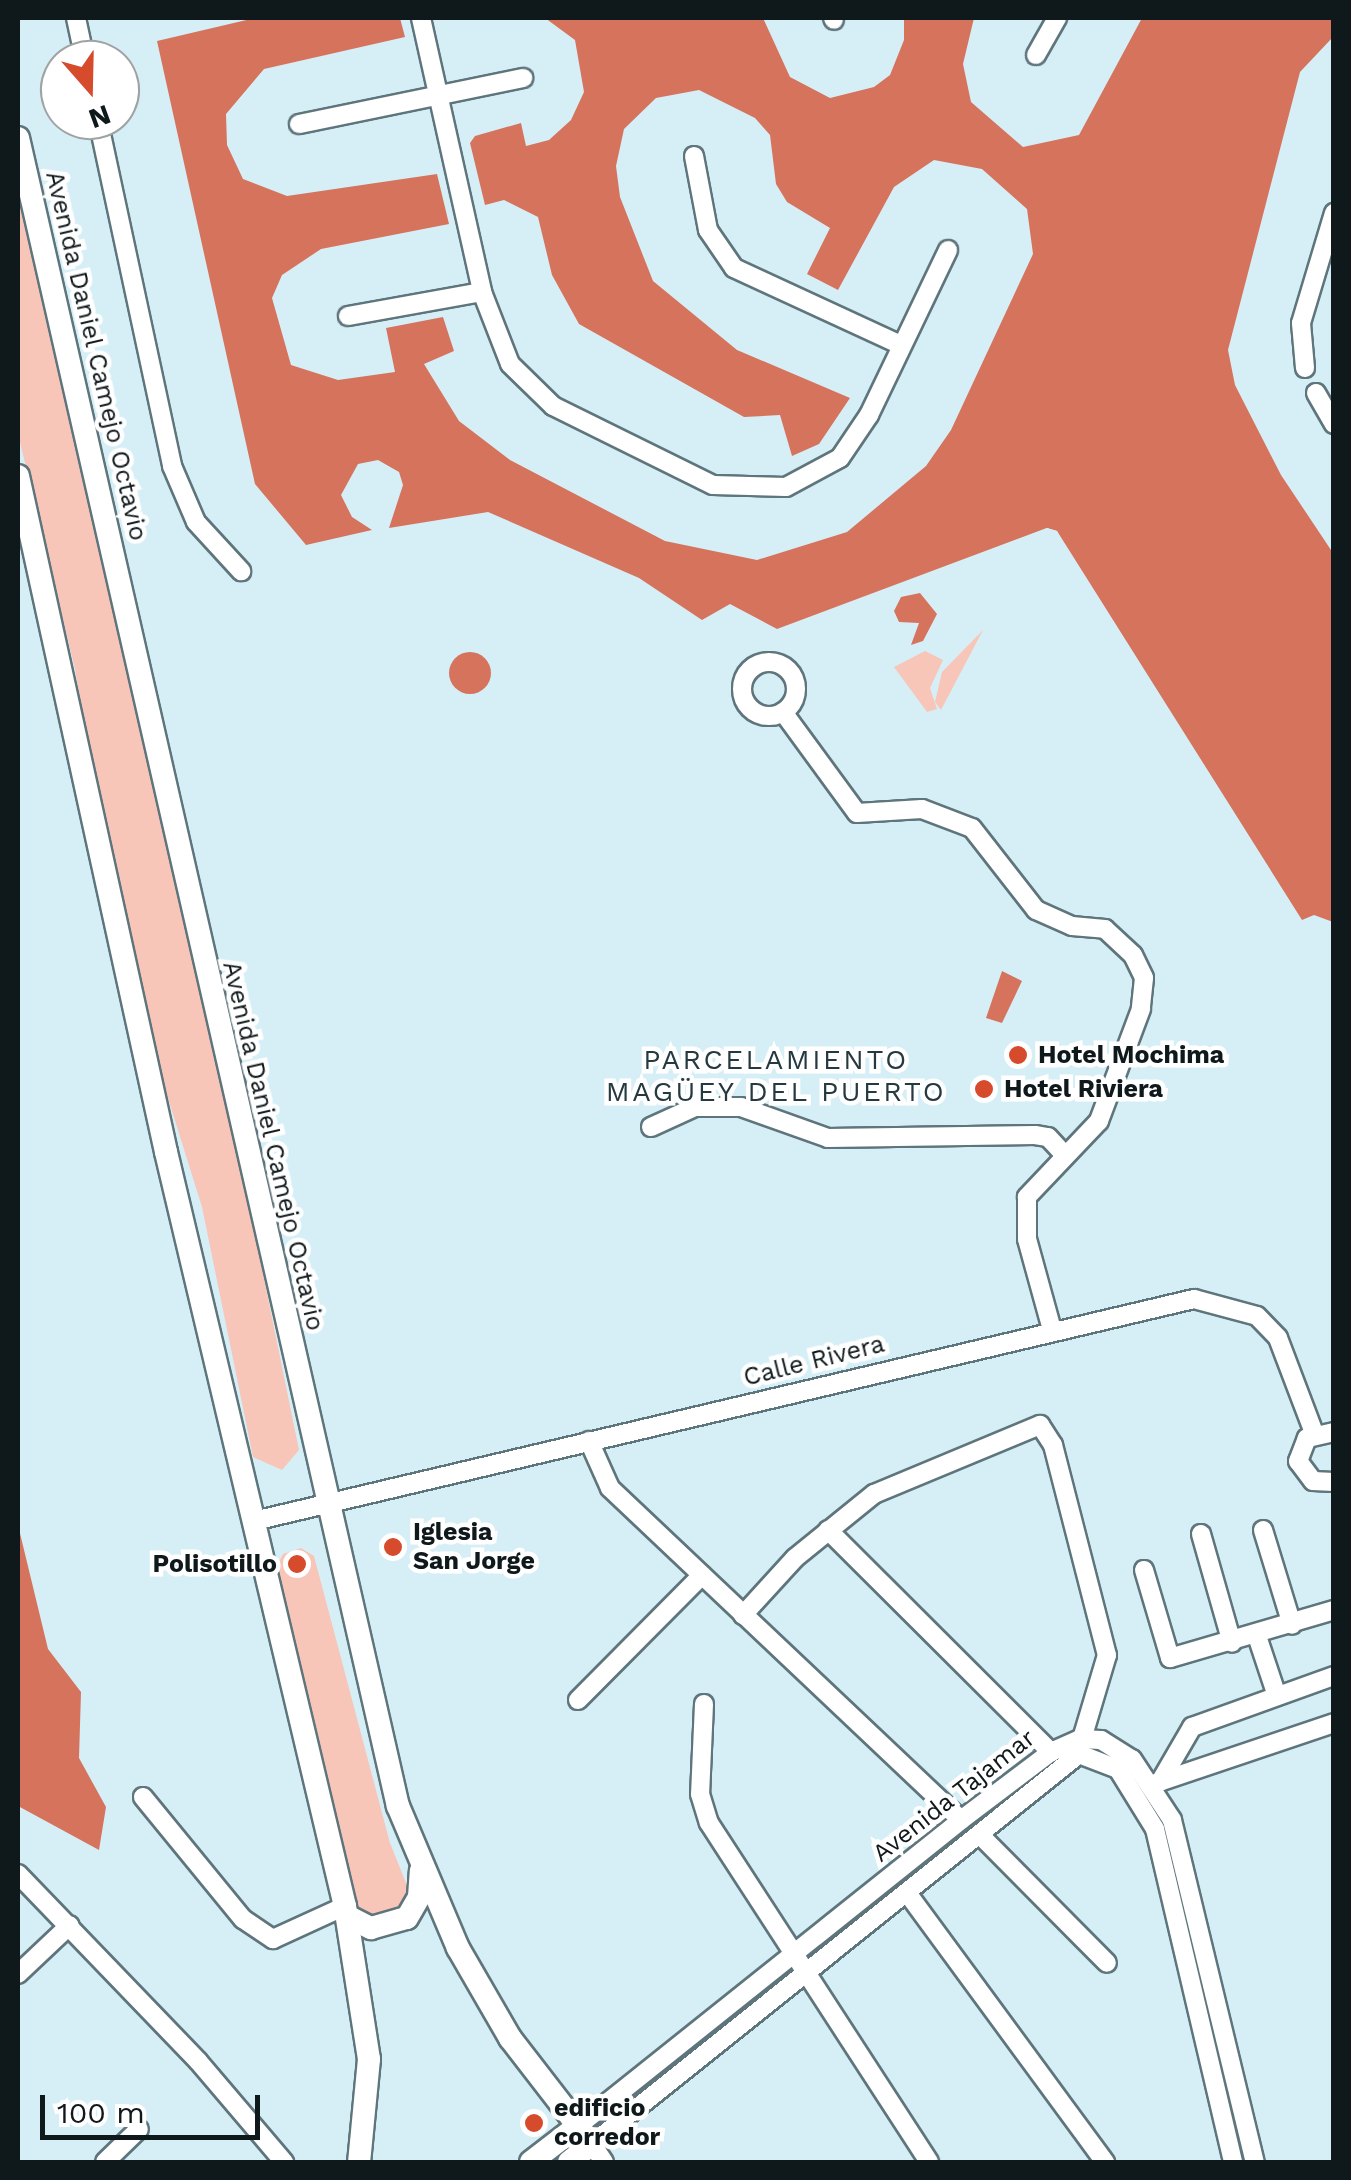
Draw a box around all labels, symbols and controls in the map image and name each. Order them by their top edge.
north arrow [40,40,140,140]
text: N [84,98,115,136]
street label: Avenida Daniel Camejo Octavio [39,168,153,544]
street label: Avenida Daniel Camejo Octavio [216,958,330,1334]
place label: Hotel Mochima [1038,1040,1225,1070]
district label: PARCELAMIENTO MAGÜEY DEL PUERTO [605,1043,947,1109]
marker: Hotel Mochima [1007,1044,1029,1066]
place label: Hotel Riviera [1004,1074,1163,1104]
marker: Hotel Riviera [973,1078,995,1100]
street label: Calle Rivera [740,1329,888,1393]
place label: Iglesia San Jorge [413,1518,535,1577]
marker: Iglesia San Jorge [382,1536,404,1558]
place label: Polisotillo [153,1549,277,1579]
marker: Polisotillo [286,1553,308,1575]
street label: Avenida Tajamar [866,1723,1042,1869]
scale bar [45,2075,265,2137]
place label: edificio corredor [554,2094,660,2153]
text: 100 m [57,2095,145,2130]
marker: edificio corredor [523,2112,545,2134]

